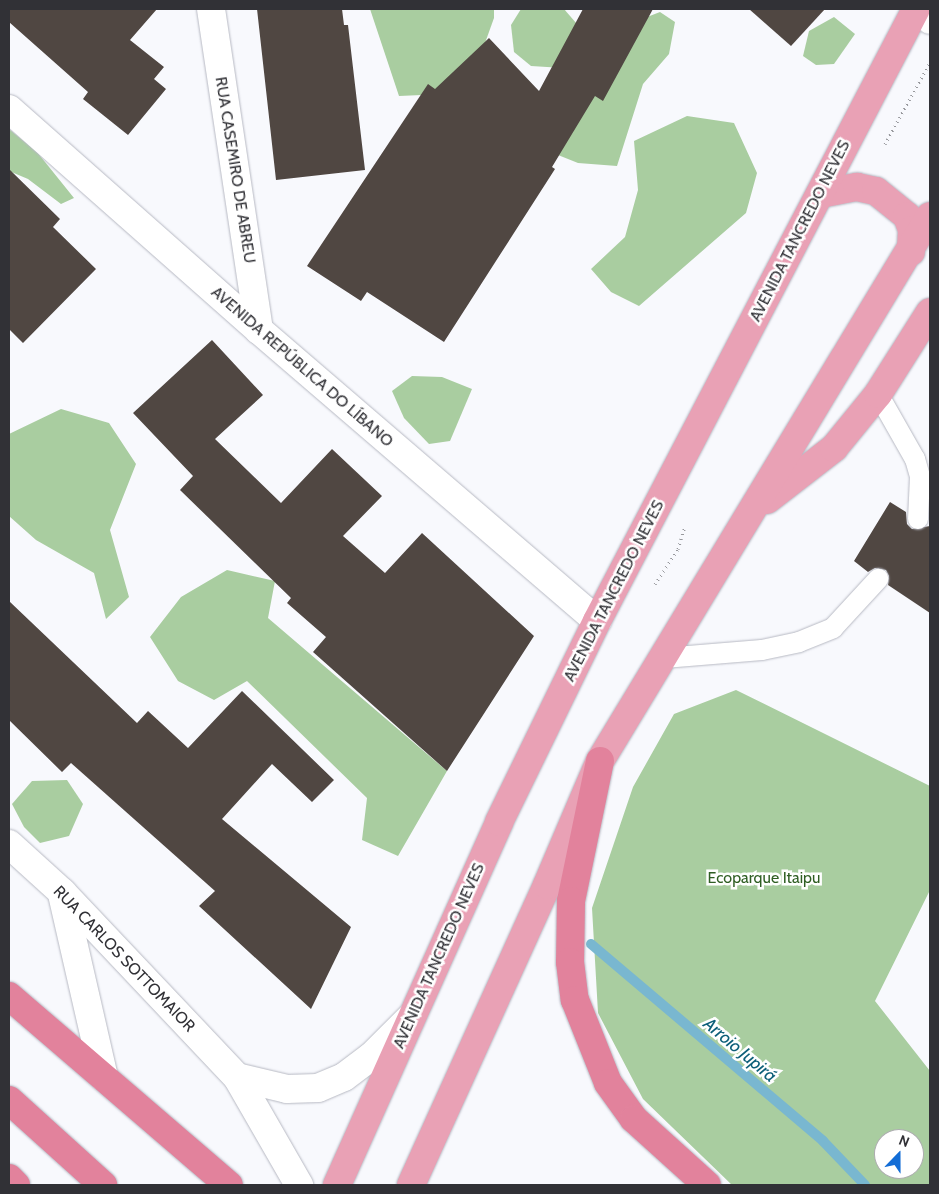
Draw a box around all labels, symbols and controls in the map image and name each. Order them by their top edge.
street label: RUA CASEMIRO DE ABREU [211,75,259,265]
street label: AVENIDA TANCREDO NEVES [746,137,854,325]
street label: AVENIDA REPÚBLICA DO LÍBANO [207,283,397,451]
street label: AVENIDA TANCREDO NEVES [560,497,668,685]
street label: AVENIDA TANCREDO NEVES [389,860,489,1052]
park label: Ecoparque Itaipu [708,868,820,888]
street label: RUA CARLOS SOTTOMAIOR [49,882,199,1036]
water label: Arroio Jupirá [699,1013,781,1087]
north arrow [874,1129,924,1179]
text: N [896,1131,912,1151]

